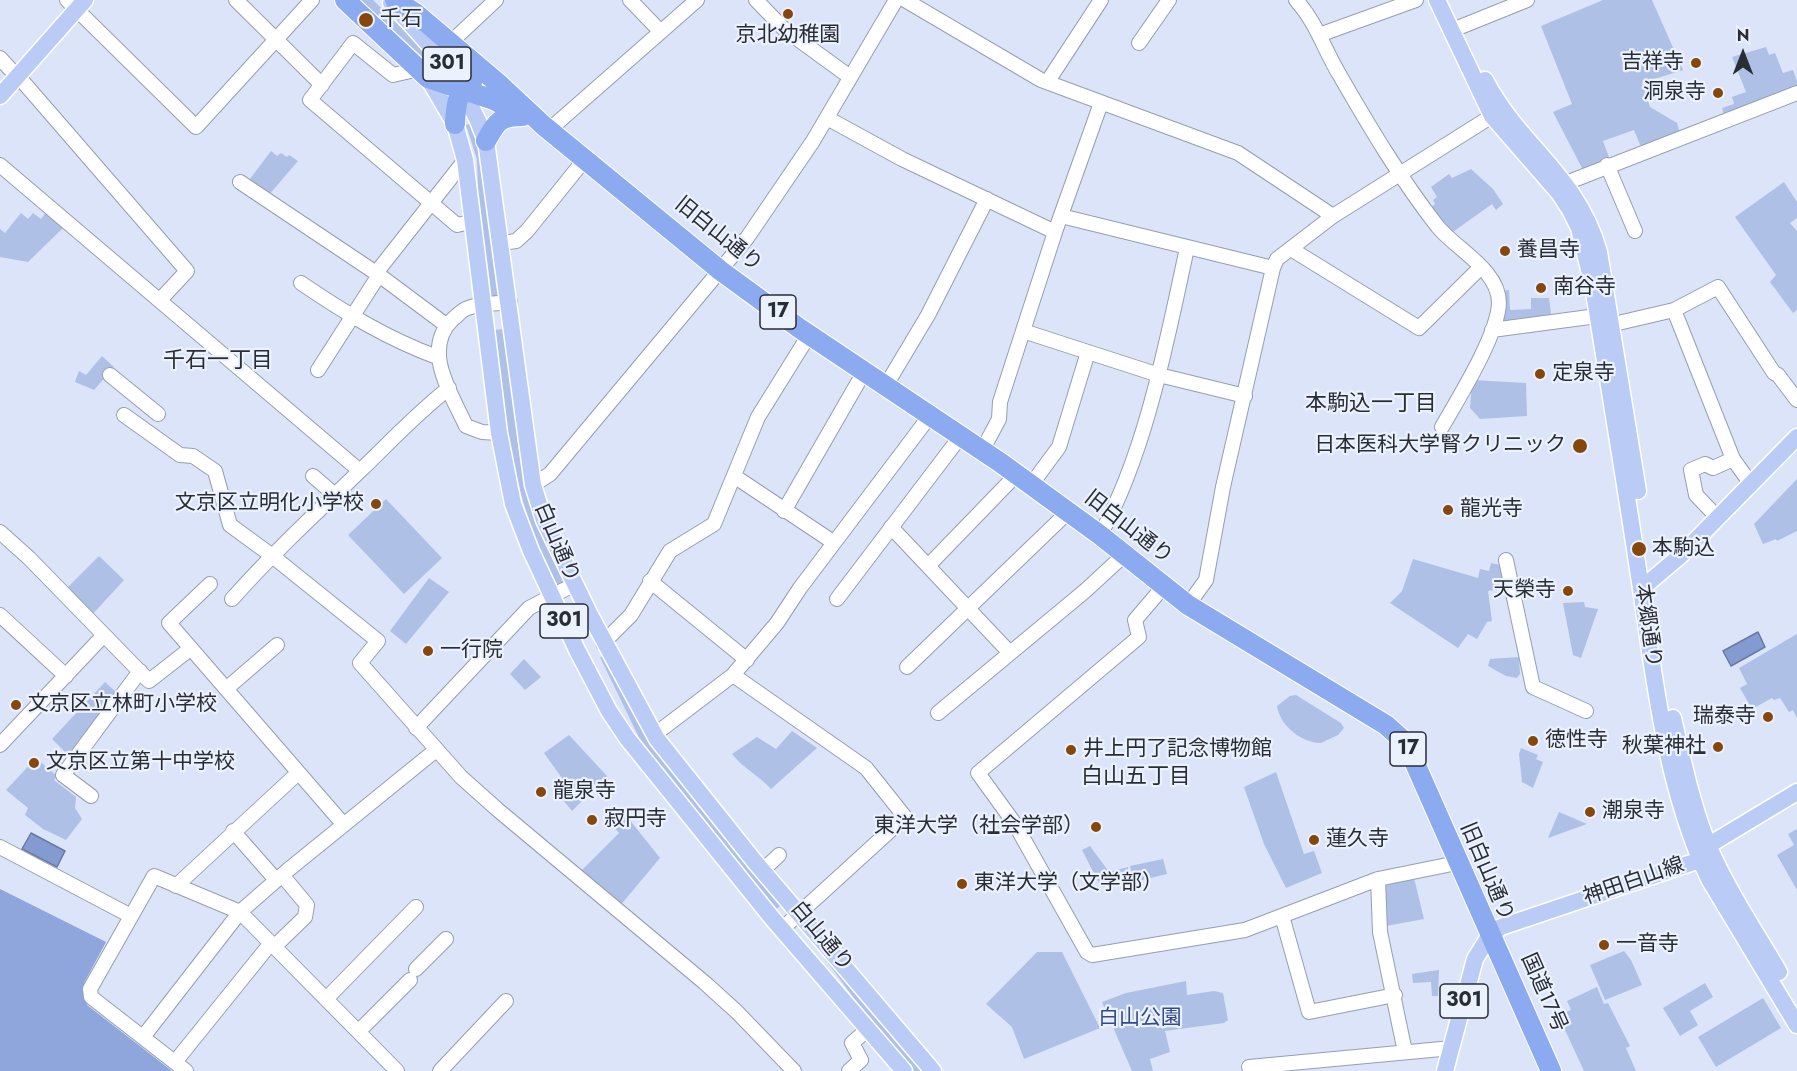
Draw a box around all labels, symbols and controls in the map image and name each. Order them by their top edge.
place label: 千石 [380,7,422,33]
marker: 京北幼稚園 [781,7,795,21]
marker: 千石 [357,11,375,29]
place label: 京北幼稚園 [736,23,840,49]
north arrow [1713,24,1773,84]
text: N [1737,24,1749,47]
road number: 301 [423,47,471,81]
place label: 吉祥寺 [1621,50,1684,76]
marker: 吉祥寺 [1689,56,1703,70]
place label: 洞泉寺 [1643,80,1706,106]
marker: 洞泉寺 [1711,86,1725,100]
street label: 旧白山通り [669,192,767,278]
place label: 養昌寺 [1517,238,1580,264]
marker: 養昌寺 [1498,244,1512,258]
place label: 南谷寺 [1553,275,1616,301]
marker: 南谷寺 [1534,281,1548,295]
road number: 17 [760,295,796,329]
district label: 千石一丁目 [163,349,273,375]
place label: 定泉寺 [1552,361,1615,387]
marker: 定泉寺 [1533,367,1547,381]
district label: 本駒込一丁目 [1305,392,1437,418]
place label: 日本医科大学腎クリニック [1314,433,1566,459]
marker: 日本医科大学腎クリニック [1571,437,1589,455]
street label: 旧白山通り [1079,486,1177,570]
place label: 文京区立明化小学校 [175,491,364,517]
marker: 文京区立明化小学校 [369,497,383,511]
place label: 龍光寺 [1460,497,1523,523]
street label: 白山通り [528,499,584,587]
marker: 龍光寺 [1441,503,1455,517]
place label: 本駒込 [1652,536,1715,562]
marker: 本駒込 [1630,540,1648,558]
place label: 天榮寺 [1493,578,1556,604]
street label: 本郷通り [1629,583,1665,669]
marker: 天榮寺 [1561,584,1575,598]
road number: 301 [540,604,588,638]
place label: 一行院 [440,638,503,664]
marker: 一行院 [421,644,435,658]
place label: 文京区立林町小学校 [28,692,217,718]
marker: 文京区立林町小学校 [9,698,23,712]
place label: 瑞泰寺 [1693,704,1756,730]
marker: 瑞泰寺 [1761,710,1775,724]
place label: 徳性寺 [1545,728,1608,754]
road number: 17 [1390,732,1426,766]
marker: 徳性寺 [1526,734,1540,748]
place label: 秋葉神社 [1622,734,1706,760]
place label: 井上円了記念博物館 [1083,737,1272,763]
marker: 秋葉神社 [1711,740,1725,754]
marker: 井上円了記念博物館 [1064,743,1078,757]
place label: 文京区立第十中学校 [46,750,235,776]
marker: 文京区立第十中学校 [27,756,41,770]
district label: 白山五丁目 [1081,765,1191,791]
place label: 龍泉寺 [553,779,616,805]
marker: 龍泉寺 [534,785,548,799]
place label: 潮泉寺 [1602,799,1665,825]
marker: 潮泉寺 [1583,805,1597,819]
place label: 寂円寺 [604,807,667,833]
marker: 寂円寺 [585,813,599,827]
place label: 東洋大学（社会学部） [874,814,1084,840]
street label: 旧白山通り [1454,819,1518,925]
marker: 東洋大学（社会学部） [1089,820,1103,834]
place label: 蓮久寺 [1326,827,1389,853]
marker: 蓮久寺 [1307,833,1321,847]
street label: 神田白山線 [1580,853,1688,911]
place label: 東洋大学（文学部） [974,871,1163,897]
marker: 東洋大学（文学部） [955,877,969,891]
street label: 白山通り [784,897,858,977]
place label: 一音寺 [1616,932,1679,958]
marker: 一音寺 [1597,938,1611,952]
street label: 国道17号 [1515,950,1571,1036]
road number: 301 [1440,984,1488,1018]
park label: 白山公園 [1098,1006,1182,1032]

